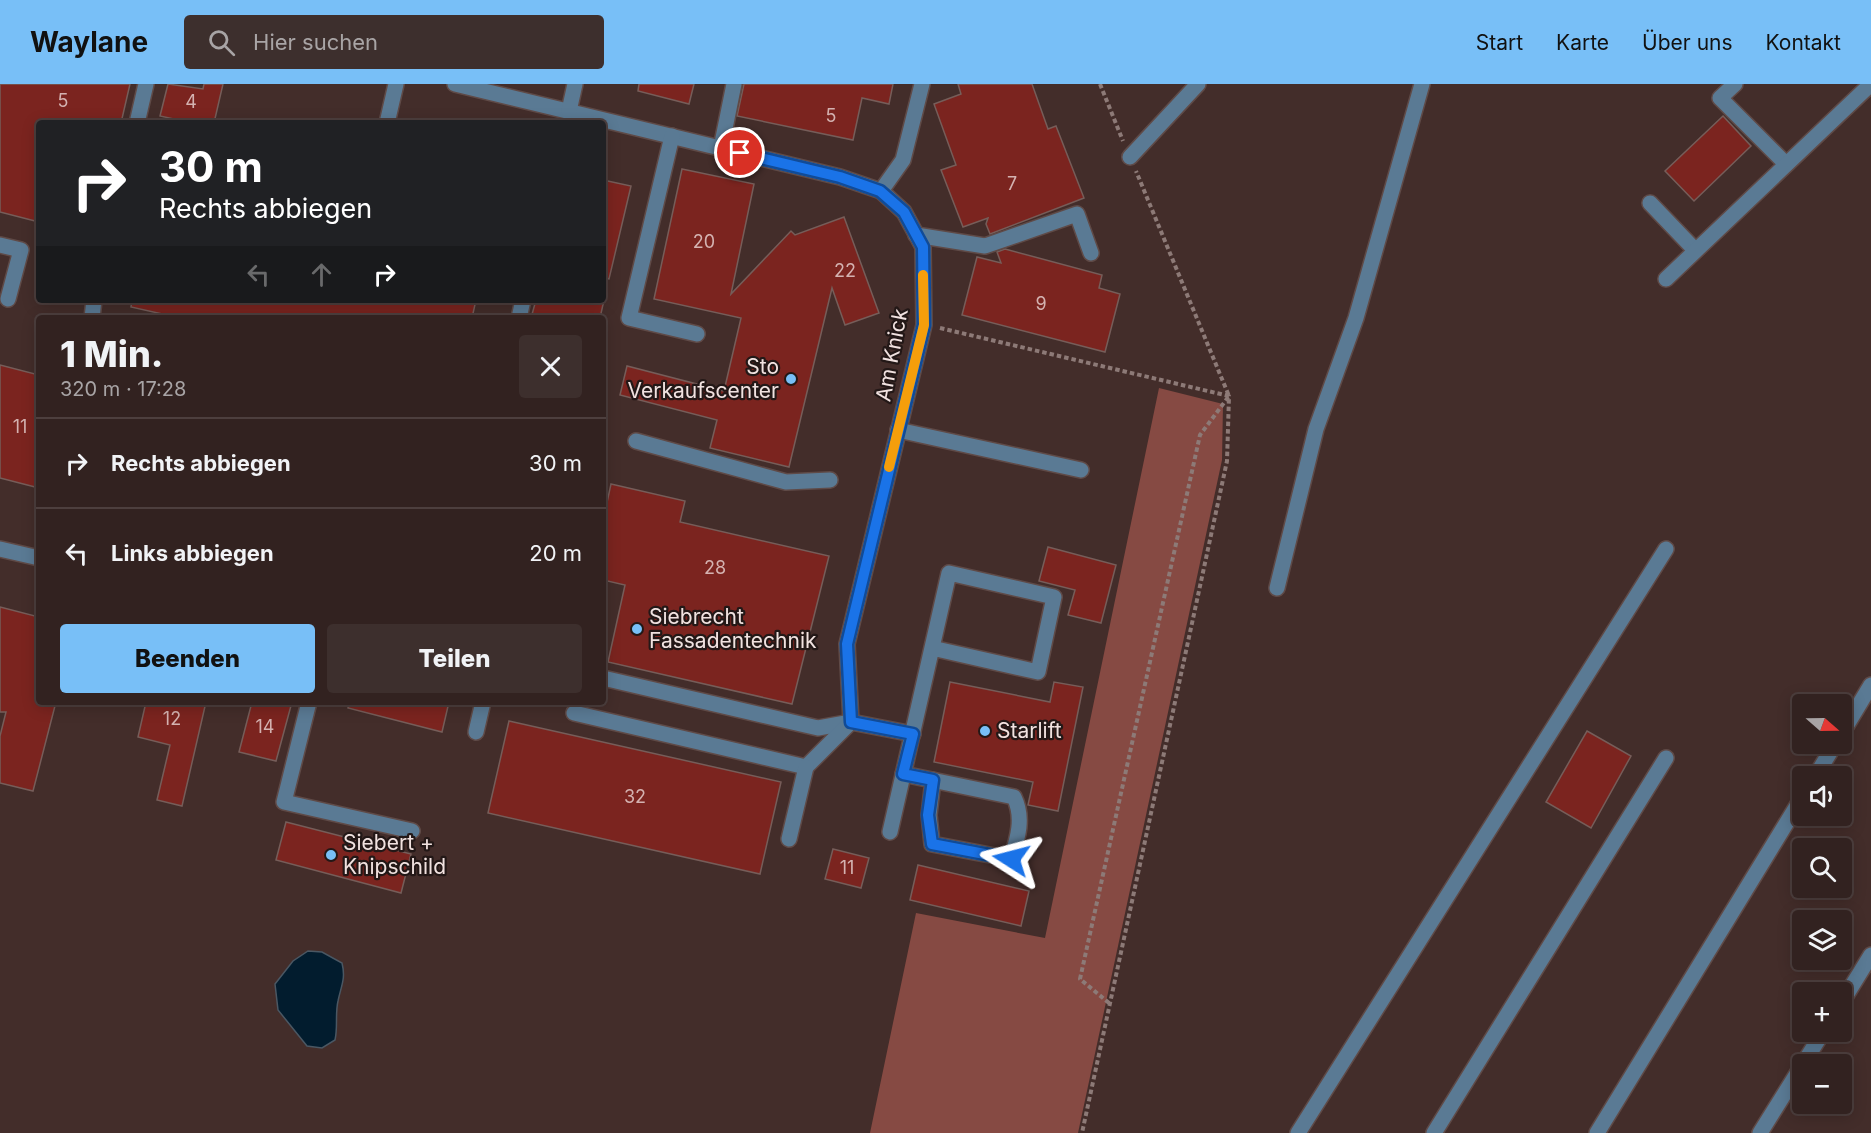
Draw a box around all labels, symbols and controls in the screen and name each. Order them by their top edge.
search box [184,15,604,69]
text: Waylane [30,25,148,59]
icon: search [205,26,238,59]
text: Hier suchen [253,29,378,55]
text: Start [1476,30,1523,55]
text: Karte [1556,30,1609,55]
text: Über uns [1642,30,1733,55]
text: Kontakt [1766,30,1841,55]
house number: 5 [58,90,68,111]
house number: 4 [185,91,197,112]
house number: 5 [826,105,836,126]
pin [714,127,765,178]
icon: arrive [723,136,756,169]
text: 30 m [159,141,263,192]
icon: right [60,144,138,222]
house number: 7 [1007,173,1017,194]
text: Rechts abbiegen [159,192,372,225]
house number: 20 [693,231,715,252]
icon: left [242,258,275,291]
icon: ahead [305,258,338,291]
icon: right [368,258,401,291]
house number: 22 [834,260,856,281]
house number: 9 [1035,293,1047,314]
street label: Am Knick [870,306,913,403]
text: 1 Min. [60,332,163,376]
button: close [519,335,582,398]
place label: Sto Verkaufscenter [628,354,779,403]
marker: Sto Verkaufscenter [784,372,798,386]
text: 320 m · 17:28 [60,377,186,401]
house number: 11 [13,416,27,437]
icon: right [60,447,93,480]
text: Rechts abbiegen [111,450,291,476]
text: 30 m [529,450,582,476]
icon: left [60,537,93,570]
text: Links abbiegen [111,540,274,566]
text: 20 m [529,540,582,566]
house number: 28 [704,557,726,578]
place label: Siebrecht Fassadentechnik [649,604,817,653]
marker: Siebrecht Fassadentechnik [630,622,644,636]
button: Beenden [60,624,315,693]
button: Teilen [327,624,582,693]
north arrow [1792,694,1852,754]
map controls [1792,694,1852,1114]
house number: 12 [163,708,181,729]
house number: 14 [256,716,274,737]
place label: Starlift [997,718,1062,743]
marker: Starlift [978,724,992,738]
button: sound [1792,766,1852,826]
house number: 32 [624,786,646,807]
position arrow [979,827,1043,891]
place label: Siebert + Knipschild [343,830,446,879]
button: search [1792,838,1852,898]
marker: Siebert + Knipschild [324,848,338,862]
house number: 11 [840,857,854,878]
button: layers [1792,910,1852,970]
button: + [1792,982,1852,1042]
button: − [1792,1054,1852,1114]

